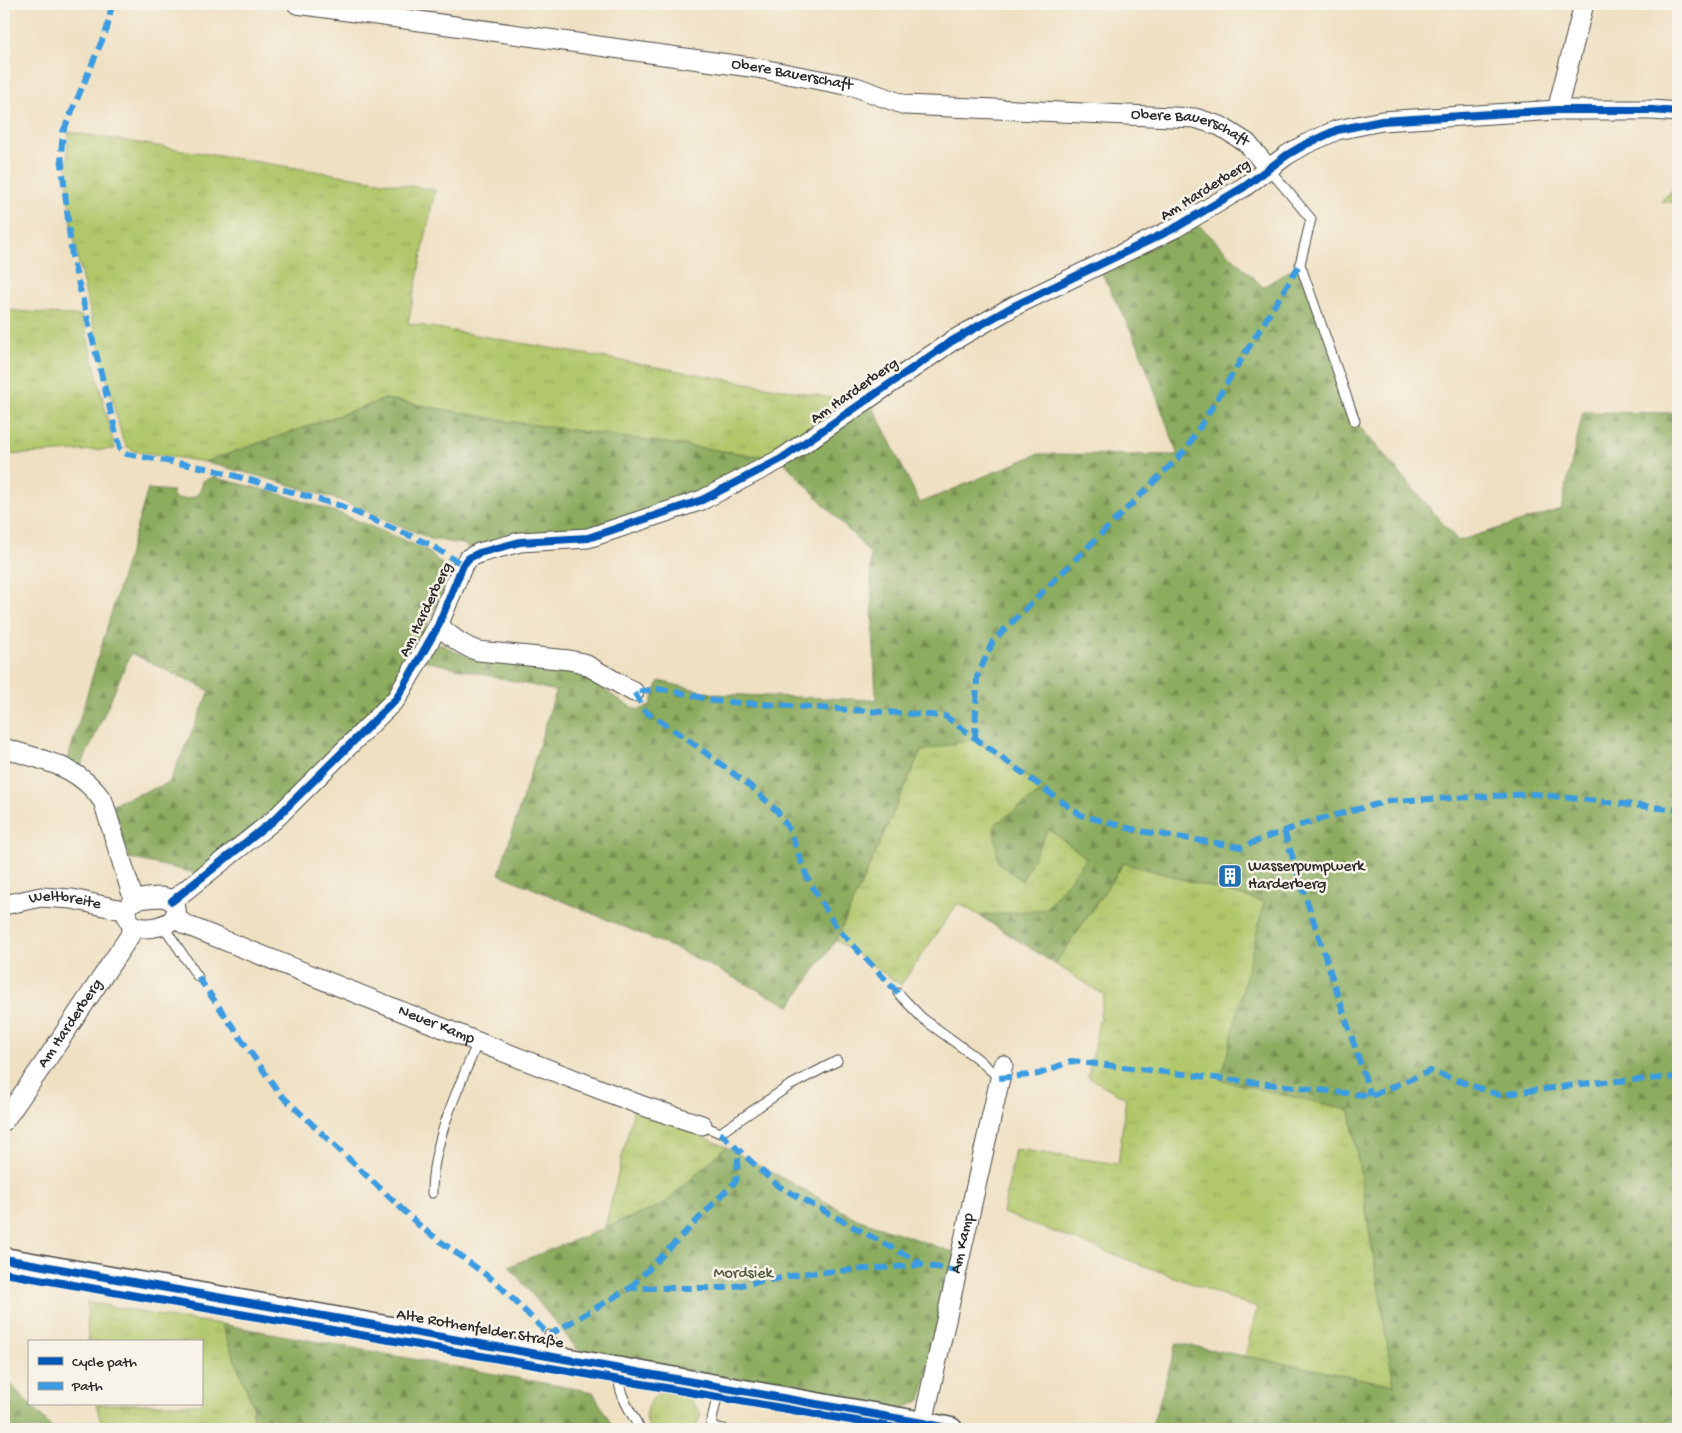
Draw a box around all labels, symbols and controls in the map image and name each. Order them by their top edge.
street label: Obere Bauerschaft [730,55,856,96]
street label: Obere Bauerschaft [1130,106,1254,152]
street label: Am Harderberg [1157,156,1255,226]
street label: Am Harderberg [807,355,903,429]
street label: Am Harderberg [396,560,458,660]
place label: Wasserpumpwerk Harderberg [1248,858,1366,895]
building icon: Wasserpumpwerk Harderberg [1217,863,1243,889]
street label: Weltbreite [27,887,103,915]
street label: Am Harderberg [34,976,107,1072]
street label: Neuer Kamp [395,1001,477,1049]
street label: Am Kamp [947,1211,979,1276]
park label: Mordsiek [713,1265,774,1284]
street label: Alte Rothenfelder Straße [395,1306,566,1354]
legend [28,1340,202,1406]
text: Cycle path [72,1354,137,1372]
text: Path [71,1378,103,1396]

